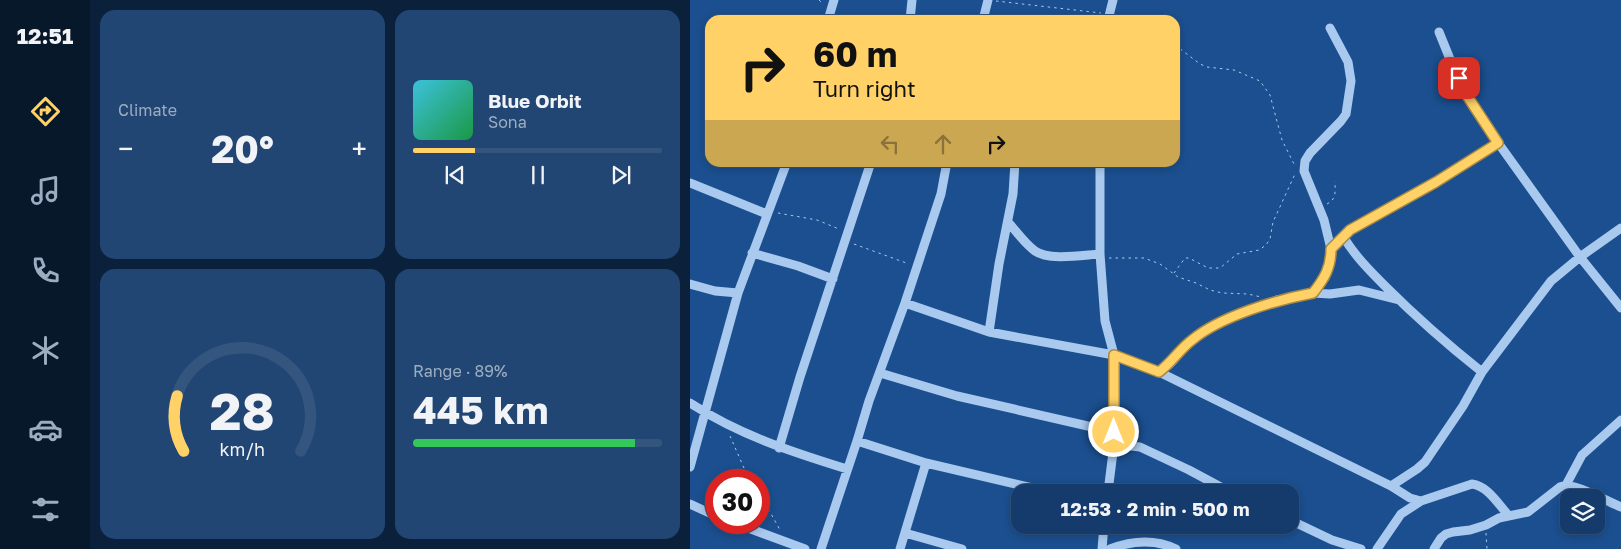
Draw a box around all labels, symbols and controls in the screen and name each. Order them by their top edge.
text: 12:51 [17,22,73,49]
text: 60 m [813,33,897,75]
icon: right [730,35,795,100]
pin [1438,57,1480,99]
icon: arrive [1445,64,1473,92]
text: Turn right [813,75,916,102]
text: Blue Orbit [488,89,582,112]
icon: directions [28,94,63,129]
text: Climate [118,100,177,120]
text: Sona [488,112,527,132]
text: 20° [211,126,274,171]
icon: left [876,130,904,158]
icon: ahead [929,130,957,158]
icon: right [982,130,1010,158]
text: − [118,132,133,165]
text: + [352,132,367,165]
icon: previous [441,161,469,189]
icon: pause [524,161,552,189]
icon: next [607,161,635,189]
icon: music [28,173,63,208]
icon: phone [28,253,63,288]
icon: climate [28,333,63,368]
text: Range · 89% [413,361,507,381]
text: 28 [210,379,275,441]
text: 445 km [413,387,548,432]
position arrow [1087,405,1139,457]
icon: car [28,412,63,447]
text: km/h [220,438,265,460]
speed limit sign: 30 [705,469,770,534]
map controls [1560,489,1605,534]
button: layers [1560,489,1605,534]
icon: filters [28,492,63,527]
text: 12:53 · 2 min · 500 m [1060,497,1250,520]

